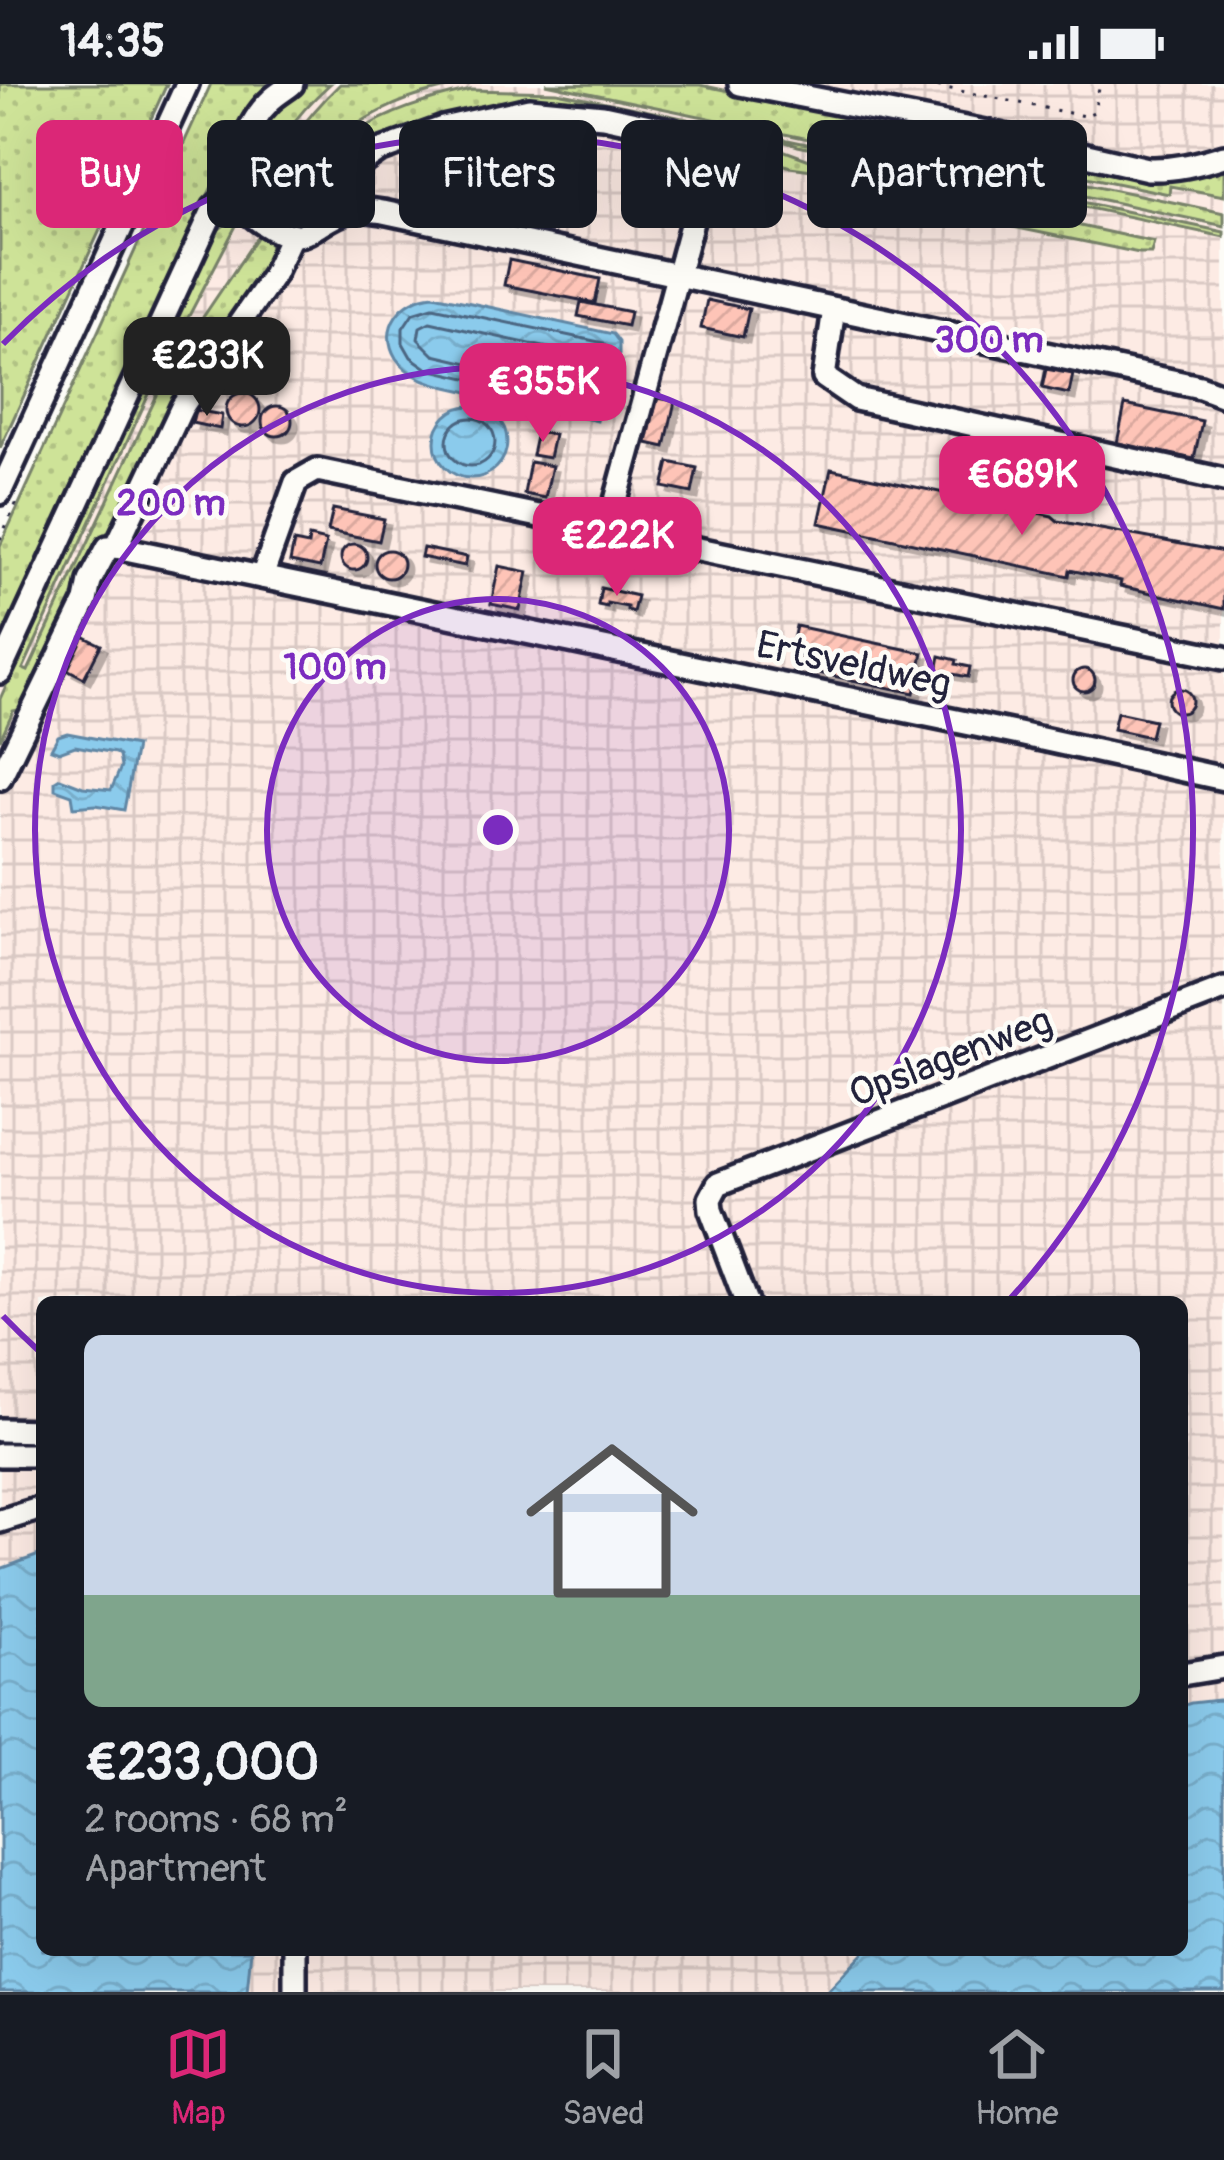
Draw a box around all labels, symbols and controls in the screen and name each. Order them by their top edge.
text: 14:35 [60,14,165,70]
chip: Buy [36,120,183,228]
chip: Rent [207,120,375,228]
chip: Filters [399,120,597,228]
chip: New [621,120,783,228]
chip: Apartment [807,120,1087,228]
pin: €233K [123,317,291,419]
text: 300 m [934,318,1044,363]
text: €233K [150,331,264,380]
pin: €355K [459,343,627,445]
text: €355K [486,357,600,406]
pin: €689K [938,436,1106,538]
text: €689K [966,450,1078,499]
text: 200 m [116,481,226,526]
pin: €222K [533,497,701,599]
text: €222K [560,511,674,560]
street label: Ertsveldweg [752,620,955,709]
text: 100 m [283,645,387,690]
centre of rings [477,809,519,851]
street label: Opslagenweg [842,996,1059,1119]
icon: home [504,1413,720,1629]
text: €233,000 [84,1731,319,1795]
text: 2 rooms · 68 m² [84,1795,348,1844]
text: Apartment [84,1844,266,1893]
tab: Map [165,2021,231,2134]
tab: Saved [562,2021,644,2134]
tab: Home [975,2021,1059,2134]

